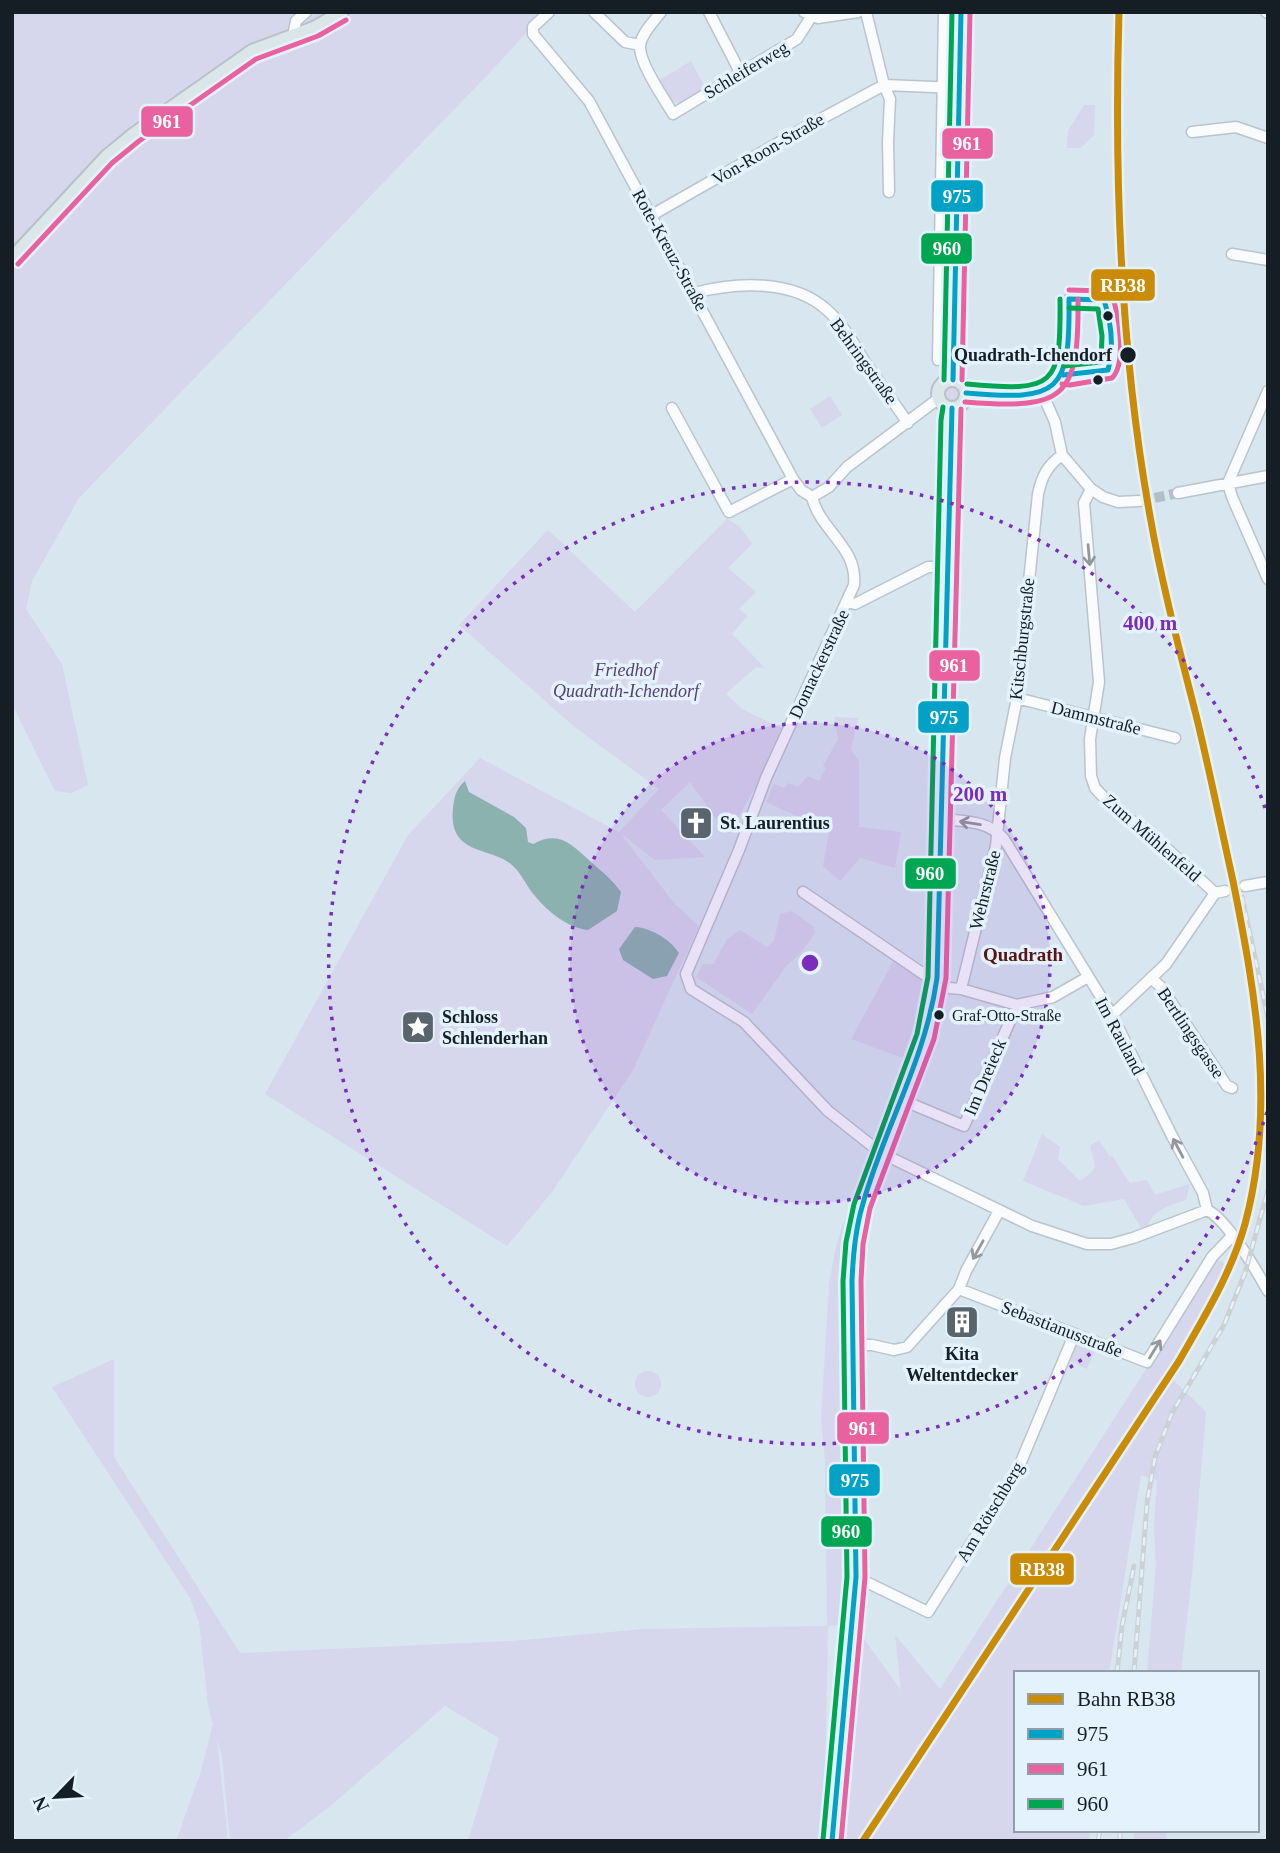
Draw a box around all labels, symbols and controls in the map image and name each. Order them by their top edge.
street label: Schleiferweg [700,37,792,103]
line badge: 961 [140,105,194,138]
street label: Von-Roon-Straße [709,109,827,189]
text: 961 [153,111,181,132]
line badge: 961 [941,127,994,160]
text: 961 [953,133,981,154]
line badge: 975 [930,179,984,213]
street label: Rote-Kreuz-Straße [628,186,712,314]
text: 975 [943,186,971,207]
line badge: 960 [920,232,973,265]
text: 960 [933,238,961,259]
line badge: RB38 [1090,268,1156,302]
text: RB38 [1100,275,1146,296]
unlabelled marker [1101,309,1115,323]
street label: Behringstraße [826,314,902,408]
place label: Quadrath-Ichendorf [954,345,1113,365]
marker: Quadrath-Ichendorf [1118,345,1138,365]
unlabelled marker [1091,373,1105,387]
one-way arrow [1082,543,1095,566]
street label: Kitschburgstraße [1006,577,1038,701]
street label: Domackerstraße [785,606,853,722]
text: 400 m [1123,611,1178,635]
line badge: 961 [928,649,981,682]
text: 961 [940,655,968,676]
park label: Friedhof Quadrath-Ichendorf [553,660,702,701]
street label: Dammstraße [1049,697,1143,739]
line badge: 975 [917,700,970,734]
text: 975 [930,707,958,728]
text: 200 m [953,782,1008,806]
street label: Zum Mühlenfeld [1099,790,1205,886]
church icon: St. Laurentius [677,804,715,842]
place label: St. Laurentius [720,813,830,833]
one-way arrow [959,816,982,829]
street label: Wehrstraße [965,848,1005,932]
line badge: 960 [904,857,957,890]
text: 960 [916,863,944,884]
district label: Quadrath [983,944,1064,965]
centre of rings [798,951,822,975]
street label: Bertlingsgasse [1153,984,1229,1082]
street label: Im Rauland [1091,994,1149,1078]
place label: Schloss Schlenderhan [442,1007,548,1048]
place label: Graf-Otto-Straße [952,1007,1061,1024]
place icon: Schloss Schlenderhan [399,1008,437,1046]
marker: Graf-Otto-Straße [932,1008,946,1022]
street label: Im Dreieck [960,1036,1010,1118]
one-way arrow [1171,1139,1185,1159]
one-way arrow [971,1239,985,1259]
street label: Sebastianusstraße [999,1297,1125,1361]
building icon: Kita Weltentdecker [943,1303,981,1341]
one-way arrow [1149,1339,1163,1359]
place label: Kita Weltentdecker [906,1344,1018,1385]
line badge: 961 [836,1411,890,1445]
text: 961 [849,1418,877,1439]
street label: Am Rötschberg [952,1458,1028,1566]
line badge: 975 [828,1463,881,1497]
text: 975 [841,1470,869,1491]
line badge: 960 [820,1515,873,1548]
text: 960 [832,1521,860,1542]
line badge: RB38 [1009,1552,1075,1586]
text: RB38 [1019,1559,1065,1580]
legend [1014,1671,1259,1832]
text: Bahn RB38 [1077,1687,1176,1711]
text: 975 [1077,1722,1109,1746]
text: 961 [1077,1757,1109,1781]
north arrow [21,1762,91,1832]
text: 960 [1077,1792,1109,1816]
text: N [29,1793,53,1815]

